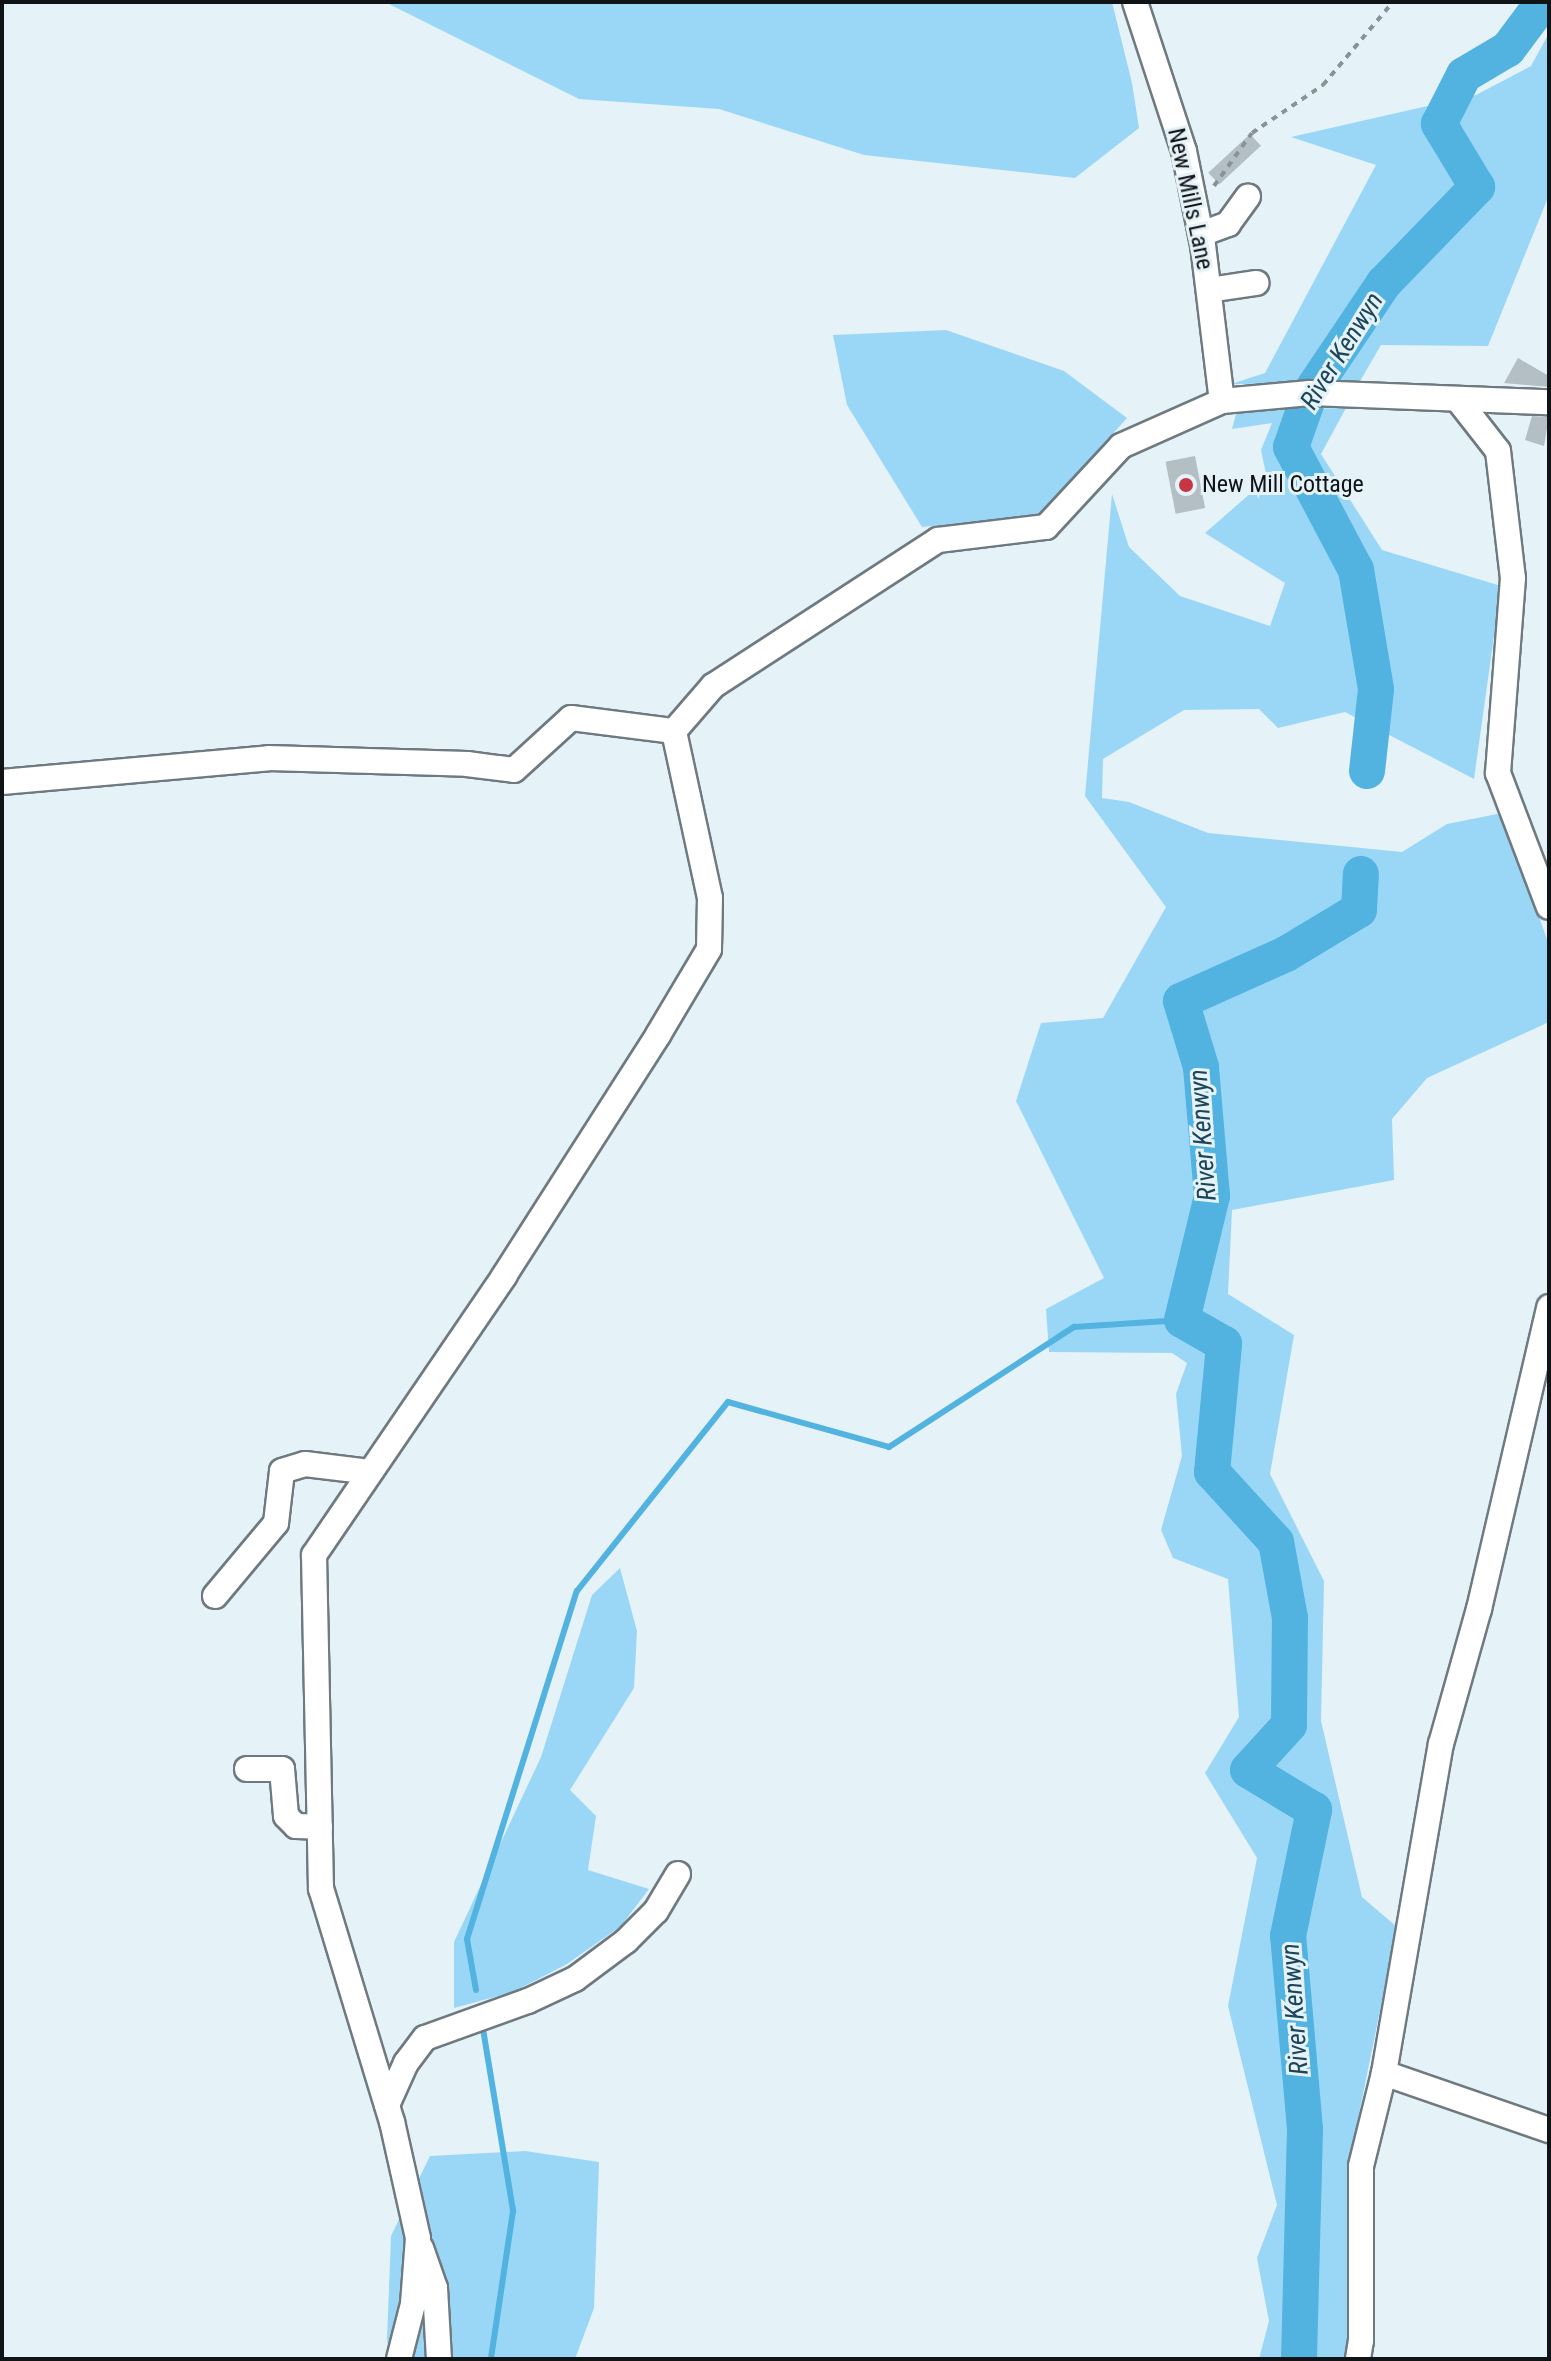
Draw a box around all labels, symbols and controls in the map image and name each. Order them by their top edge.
street label: New Mills Lane [1161,126,1219,272]
water label: River Kenwyn [1294,287,1390,415]
place label: New Mill Cottage [1202,471,1364,499]
marker: New Mill Cottage [1177,476,1195,494]
water label: River Kenwyn [1183,1068,1223,1202]
water label: River Kenwyn [1275,1942,1315,2076]

